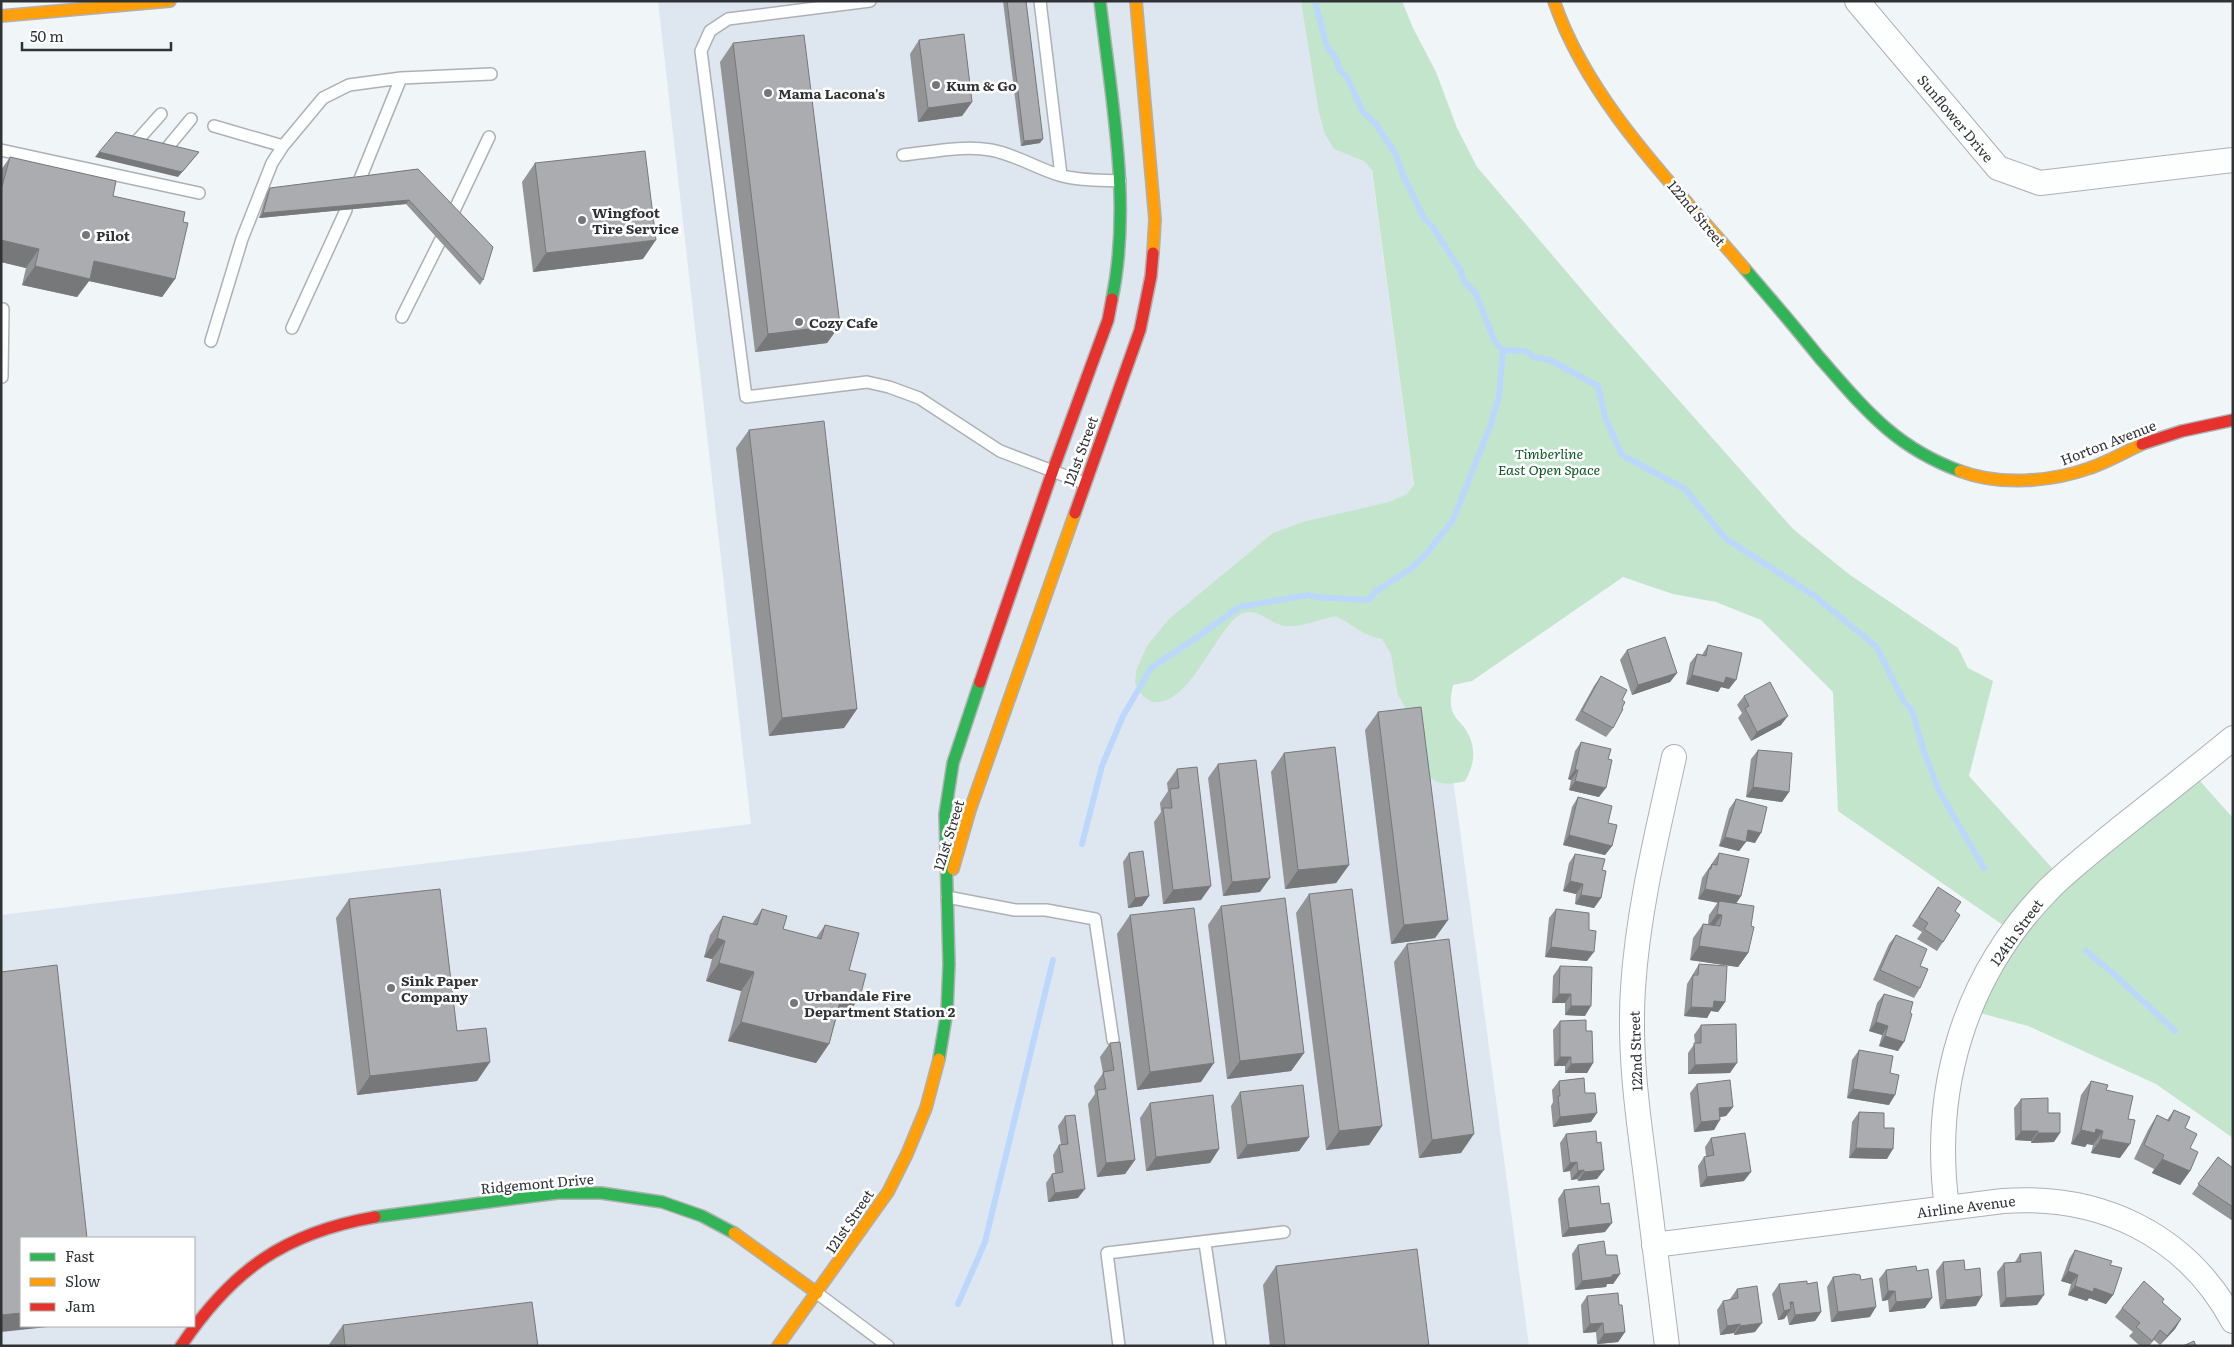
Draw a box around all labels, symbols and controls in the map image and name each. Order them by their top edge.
scale bar [22,20,171,52]
text: 50 m [30,24,64,47]
street label: Sunflower Drive [1913,70,1999,166]
place label: Kum & Go [946,75,1017,95]
marker: Kum & Go [930,79,942,91]
place label: Mama Lacona's [778,83,885,103]
marker: Mama Lacona's [762,87,774,99]
street label: 122nd Street [1663,176,1731,251]
place label: Wingfoot Tire Service [592,202,679,238]
marker: Wingfoot Tire Service [576,214,588,226]
place label: Pilot [96,225,131,245]
marker: Pilot [80,229,92,241]
place label: Cozy Cafe [809,312,878,332]
marker: Cozy Cafe [793,316,805,328]
street label: 121st Street [1058,413,1102,489]
street label: Horton Avenue [2057,415,2159,469]
park label: Timberline East Open Space [1498,443,1601,479]
street label: 121st Street [928,797,968,873]
street label: 124th Street [1985,894,2047,970]
place label: Sink Paper Company [401,970,479,1006]
marker: Sink Paper Company [385,982,397,994]
place label: Urbandale Fire Department Station 2 [804,985,956,1021]
marker: Urbandale Fire Department Station 2 [788,997,800,1009]
street label: 122nd Street [1624,1010,1646,1092]
street label: Ridgemont Drive [480,1168,594,1198]
street label: 121st Street [820,1185,878,1257]
street label: Airline Avenue [1916,1190,2016,1222]
legend [20,1237,195,1327]
text: Fast [65,1244,94,1267]
text: Slow [65,1269,100,1292]
text: Jam [65,1294,96,1317]

